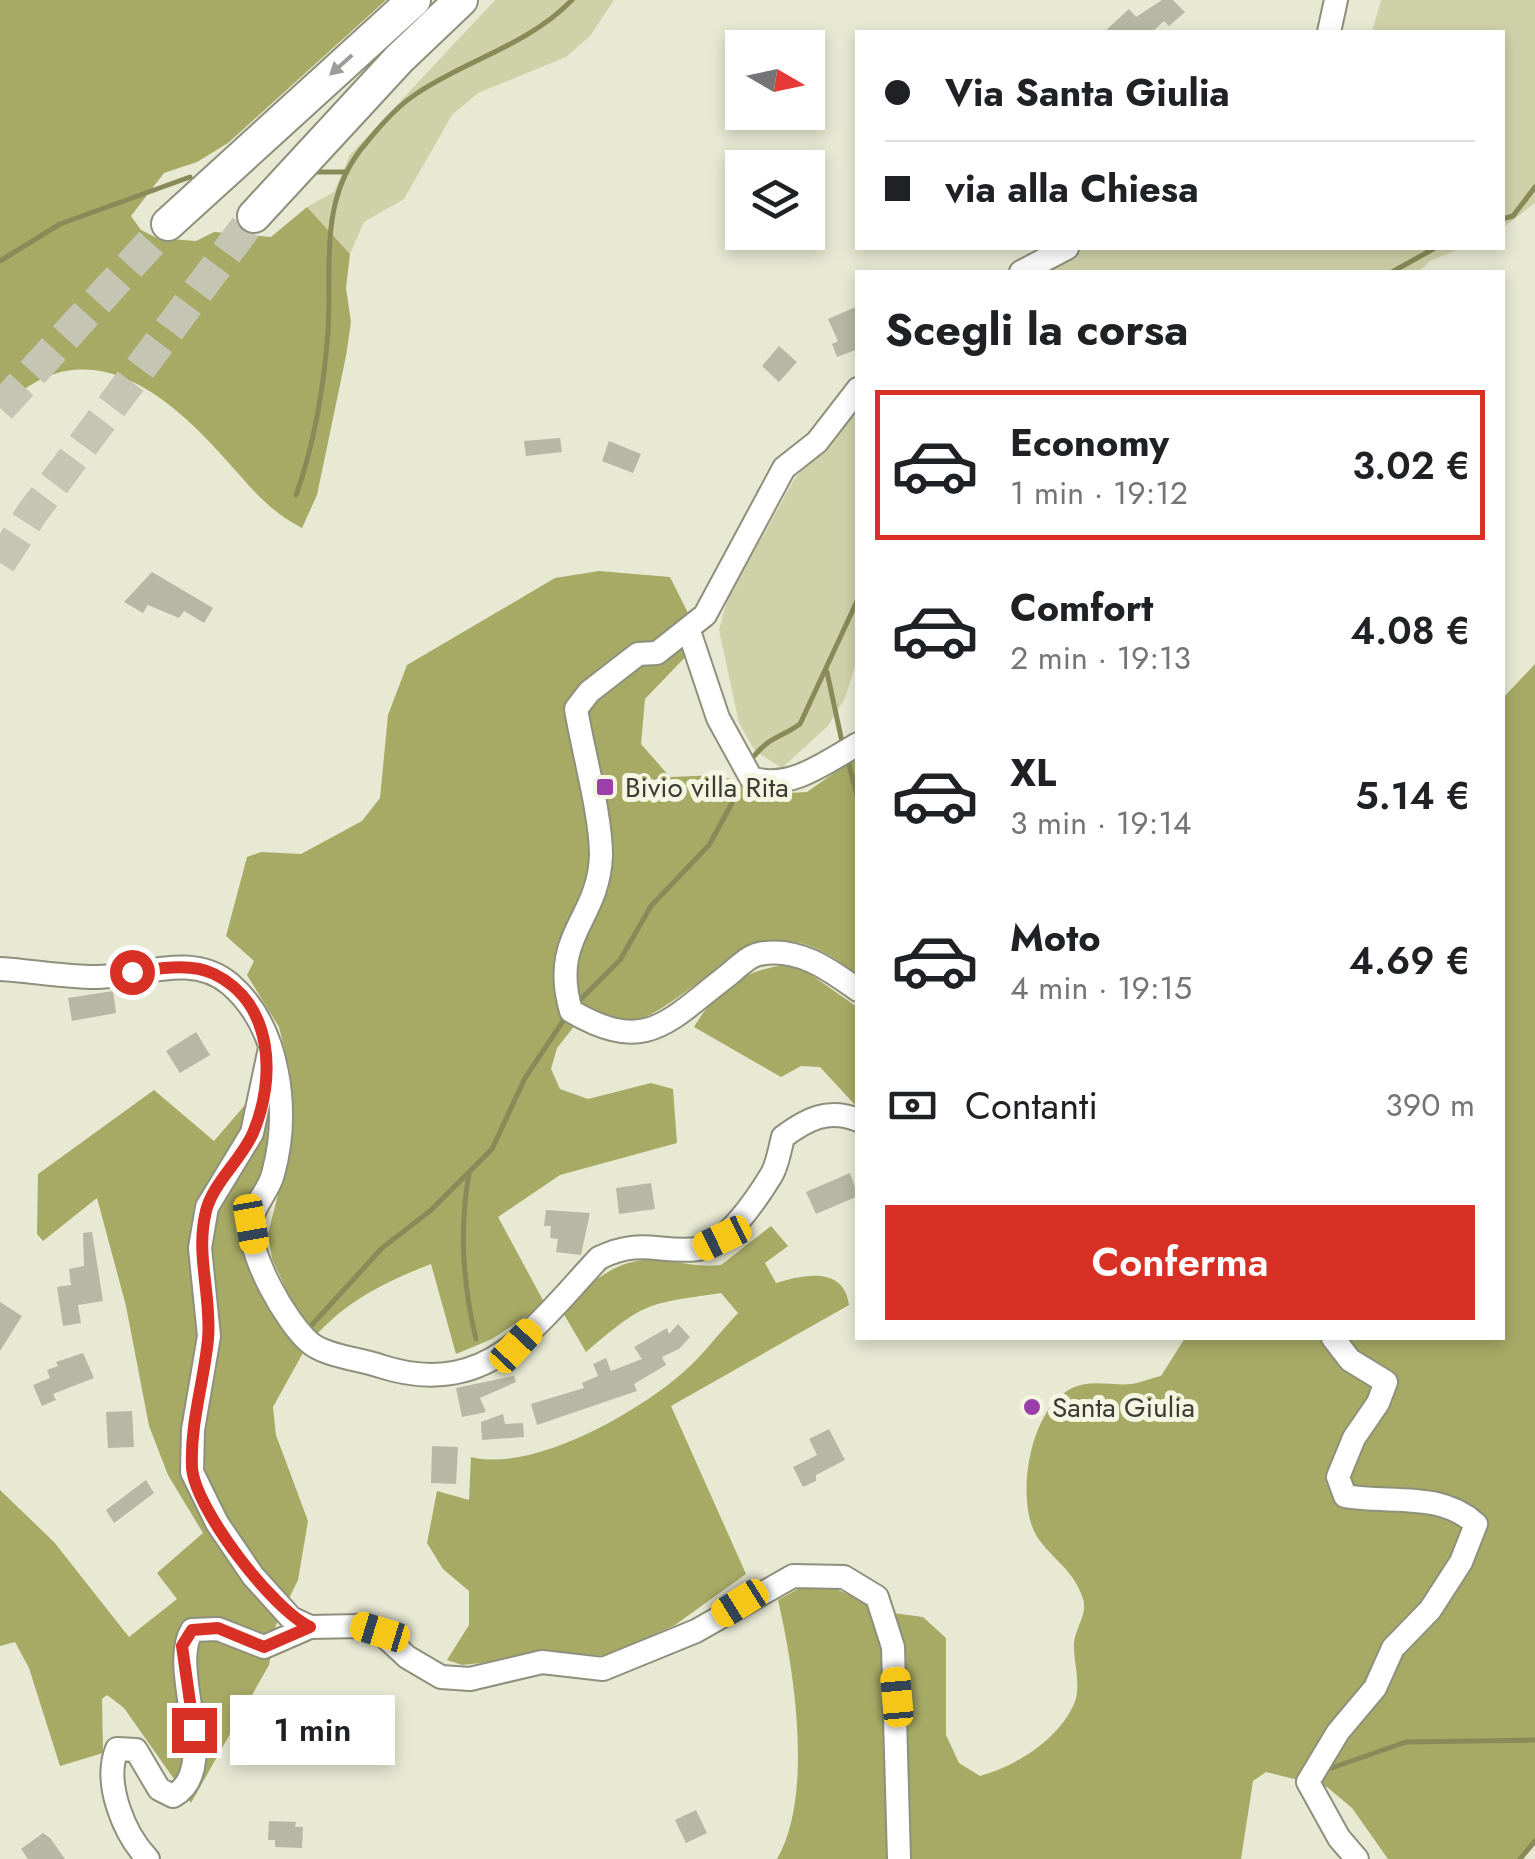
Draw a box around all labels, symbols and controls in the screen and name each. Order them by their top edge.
north arrow [725,30,825,130]
map controls [725,30,825,250]
one-way arrow [329,53,353,76]
text: Via Santa Giulia [945,65,1230,120]
button: layers [725,150,825,250]
text: via alla Chiesa [945,161,1199,216]
text: Scegli la corsa [885,297,1189,362]
text: Economy [1010,415,1169,470]
icon: car [890,420,980,510]
text: 3.02 € [1352,438,1470,493]
text: 1 min · 19:12 [1010,470,1188,516]
text: Comfort [1010,580,1153,635]
icon: car [890,585,980,675]
text: 4.08 € [1350,603,1470,658]
text: 2 min · 19:13 [1010,635,1191,681]
text: XL [1010,745,1056,800]
icon: car [890,750,980,840]
place label: Bivio villa Rita [625,767,789,808]
text: 5.14 € [1355,768,1470,823]
marker: Bivio villa Rita [594,776,616,798]
text: 3 min · 19:14 [1010,800,1191,846]
text: Moto [1010,910,1101,965]
icon: car [890,915,980,1005]
text: 4.69 € [1349,933,1470,988]
route start [110,950,155,995]
text: 4 min · 19:15 [1010,965,1192,1011]
icon: cash [885,1078,940,1133]
text: Contanti [965,1078,1098,1133]
text: 390 m [1385,1082,1475,1128]
car [231,1192,271,1256]
button: Conferma [885,1205,1475,1320]
car [688,1211,756,1265]
car [485,1314,547,1378]
place label: Santa Giulia [1052,1387,1195,1428]
marker: Santa Giulia [1021,1396,1043,1418]
car [707,1574,773,1632]
car [347,1609,413,1655]
car [879,1666,915,1728]
callout: 1 min [229,1695,394,1765]
text: 1 min [274,1707,351,1753]
route end [172,1708,217,1753]

